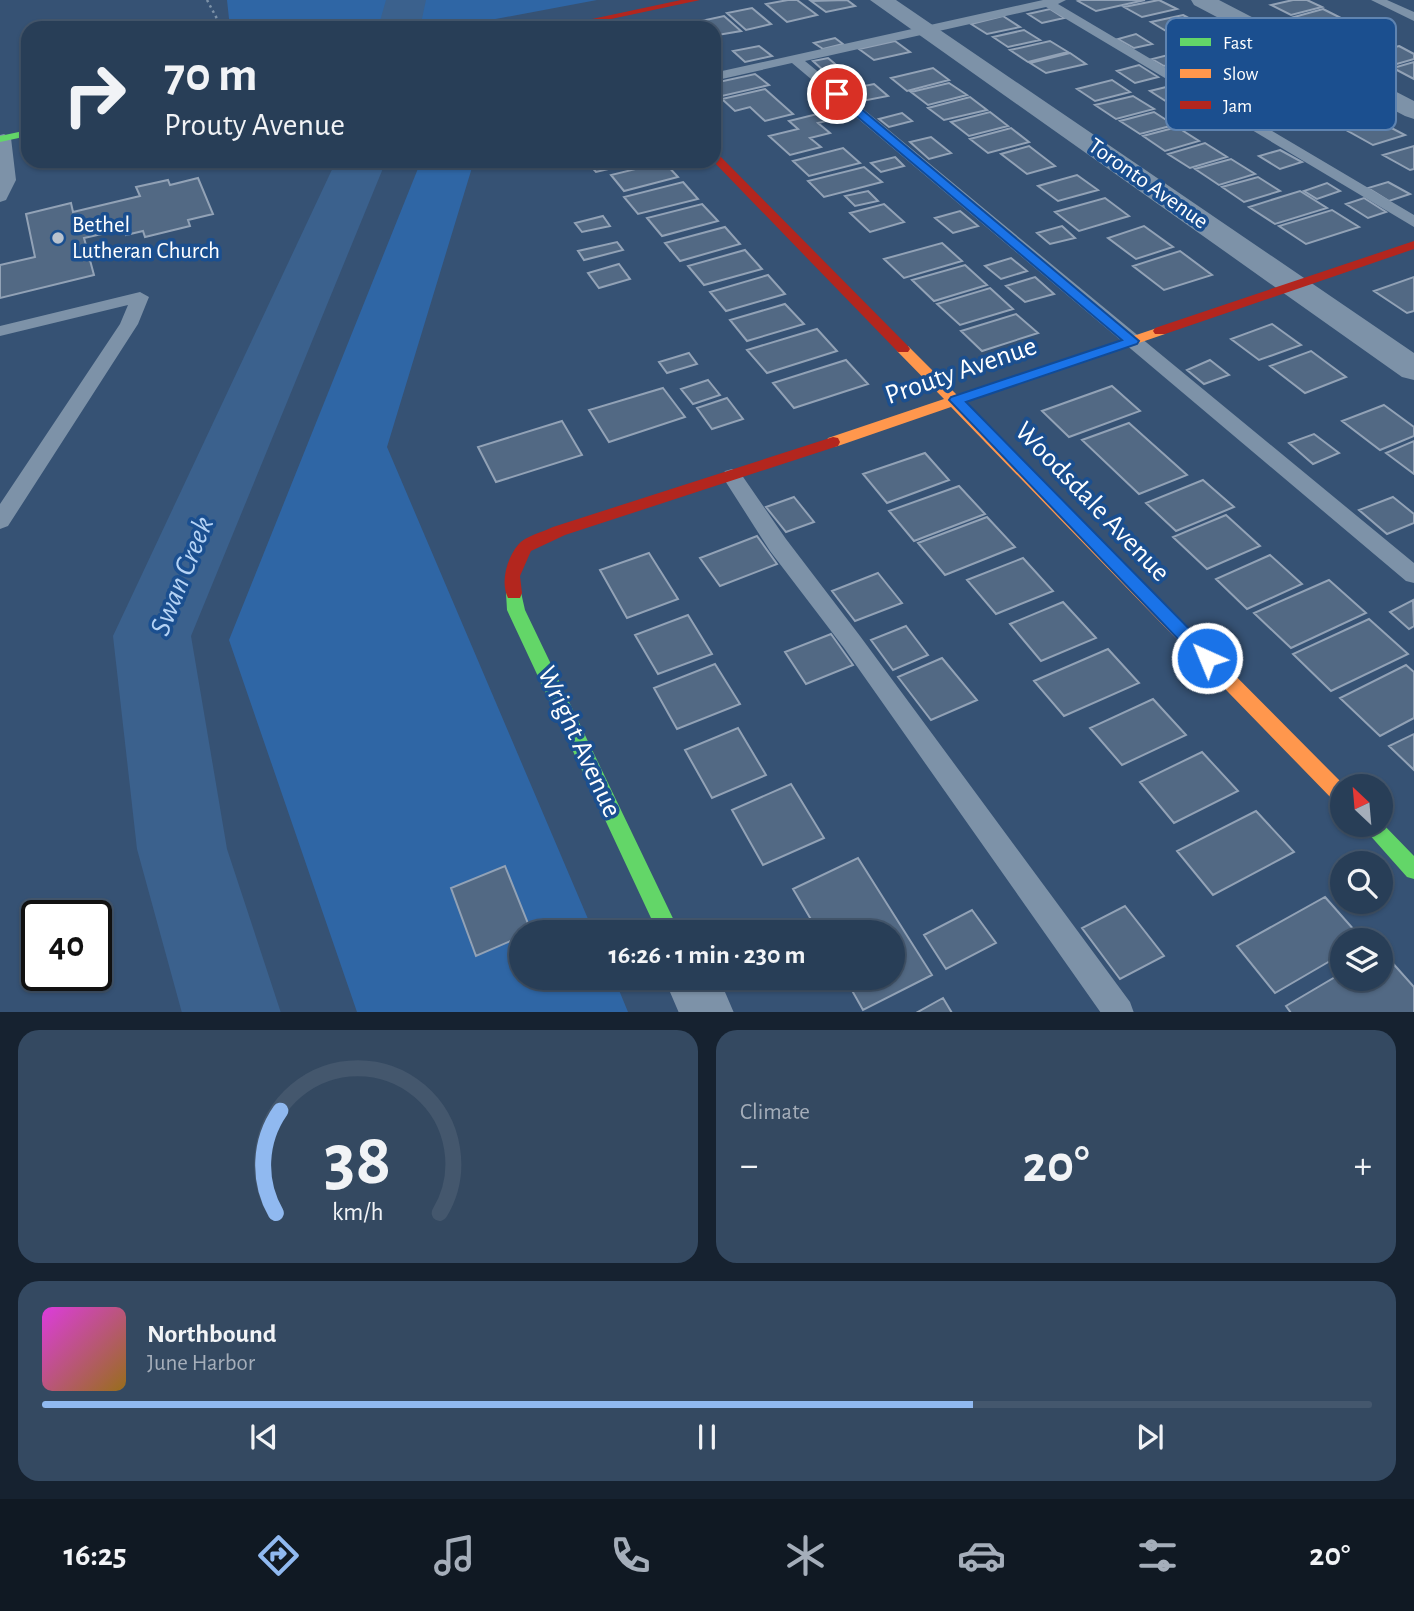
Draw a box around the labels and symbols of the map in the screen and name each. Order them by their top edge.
legend [1166,18,1396,130]
text: Fast [1223,34,1253,53]
pin [807,64,867,124]
text: Slow [1223,65,1259,84]
text: Jam [1223,97,1252,116]
street label: Toronto Avenue [1084,134,1212,234]
place label: Bethel Lutheran Church [72,214,220,263]
marker: Bethel Lutheran Church [50,230,66,246]
street label: Prouty Avenue [882,332,1040,410]
street label: Woodsdale Avenue [1009,417,1175,587]
water label: Swan Creek [145,512,219,640]
position arrow [1170,621,1244,695]
street label: Wright Avenue [532,662,626,822]
north arrow [1330,774,1393,836]
speed limit sign: 40 [21,900,112,991]

